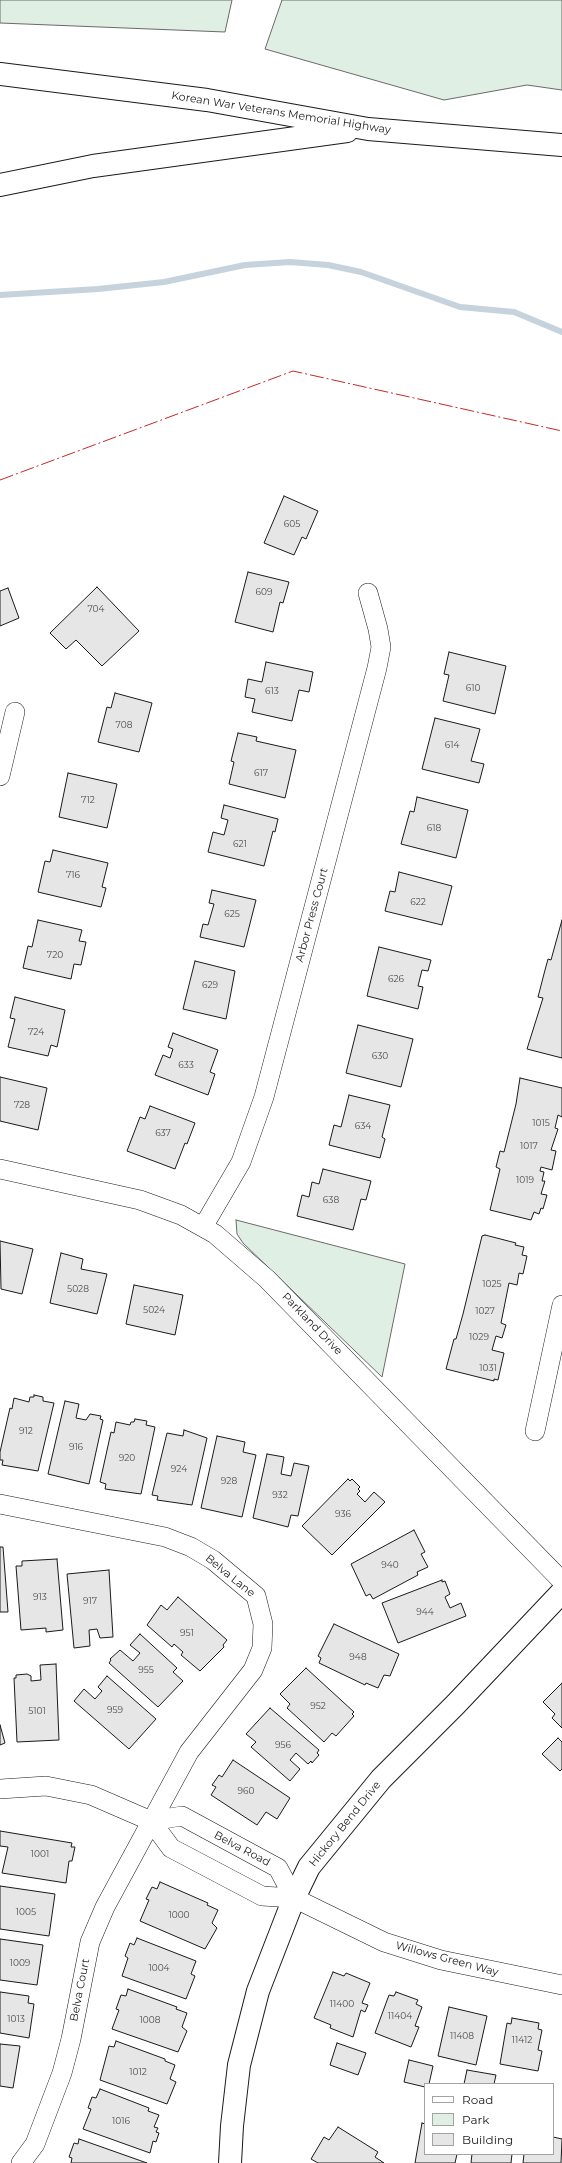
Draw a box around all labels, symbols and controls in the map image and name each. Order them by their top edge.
street label: Korean War Veterans Memorial Highway [170,89,392,137]
house number: 605 [284,519,300,529]
house number: 609 [256,587,272,597]
house number: 704 [87,604,105,614]
house number: 610 [466,683,480,693]
house number: 613 [265,686,279,696]
house number: 708 [116,720,132,730]
house number: 614 [445,740,459,750]
house number: 617 [254,768,268,778]
house number: 712 [81,795,95,805]
house number: 618 [427,823,441,833]
house number: 621 [233,839,247,849]
street label: Arbor Press Court [293,866,331,964]
house number: 716 [66,870,80,880]
house number: 622 [410,897,426,907]
house number: 625 [224,909,240,919]
house number: 720 [47,950,63,960]
house number: 626 [388,974,404,984]
house number: 629 [202,980,218,990]
house number: 724 [28,1027,44,1037]
house number: 630 [372,1051,388,1061]
house number: 633 [178,1060,194,1070]
house number: 728 [14,1100,30,1110]
house number: 1015 [532,1118,550,1128]
house number: 634 [355,1121,371,1131]
house number: 637 [155,1128,171,1138]
house number: 1017 [520,1141,538,1151]
house number: 1019 [516,1175,534,1185]
house number: 638 [323,1195,339,1205]
house number: 1025 [482,1279,502,1289]
house number: 5028 [67,1284,89,1294]
street label: Parkland Drive [279,1290,345,1358]
house number: 5024 [143,1305,165,1315]
house number: 1027 [475,1306,495,1316]
house number: 1029 [469,1332,489,1342]
house number: 1031 [479,1363,497,1373]
house number: 912 [19,1426,33,1436]
house number: 916 [69,1442,83,1452]
house number: 920 [119,1453,135,1463]
house number: 924 [171,1464,187,1474]
house number: 928 [221,1476,237,1486]
house number: 932 [272,1490,288,1500]
house number: 936 [335,1509,351,1519]
street label: Belva Lane [203,1552,257,1600]
house number: 940 [381,1560,399,1570]
house number: 913 [33,1592,47,1602]
house number: 917 [83,1596,97,1606]
house number: 944 [416,1607,434,1617]
house number: 951 [180,1628,194,1638]
house number: 948 [349,1652,367,1662]
house number: 955 [138,1665,154,1675]
house number: 952 [310,1701,326,1711]
house number: 959 [107,1705,123,1715]
house number: 5101 [28,1706,46,1716]
house number: 956 [275,1740,291,1750]
street label: Hickory Bend Drive [307,1779,383,1869]
house number: 960 [238,1786,254,1796]
street label: Belva Road [212,1829,272,1869]
house number: 1001 [31,1849,49,1859]
house number: 1005 [16,1907,36,1917]
house number: 1000 [168,1910,190,1920]
street label: Willows Green Way [394,1939,500,1979]
street label: Belva Court [67,1957,93,2023]
house number: 1009 [10,1958,30,1968]
house number: 1004 [148,1963,170,1973]
house number: 11400 [330,1999,354,2009]
house number: 11404 [388,2011,412,2021]
house number: 1013 [7,2014,25,2024]
house number: 1008 [140,2015,160,2025]
house number: 11408 [450,2031,474,2041]
house number: 11412 [512,2035,532,2045]
house number: 1012 [129,2067,147,2077]
legend [424,2083,554,2155]
text: Road [462,2092,493,2107]
text: Park [462,2112,489,2127]
house number: 1016 [112,2116,130,2126]
text: Building [462,2132,513,2147]

